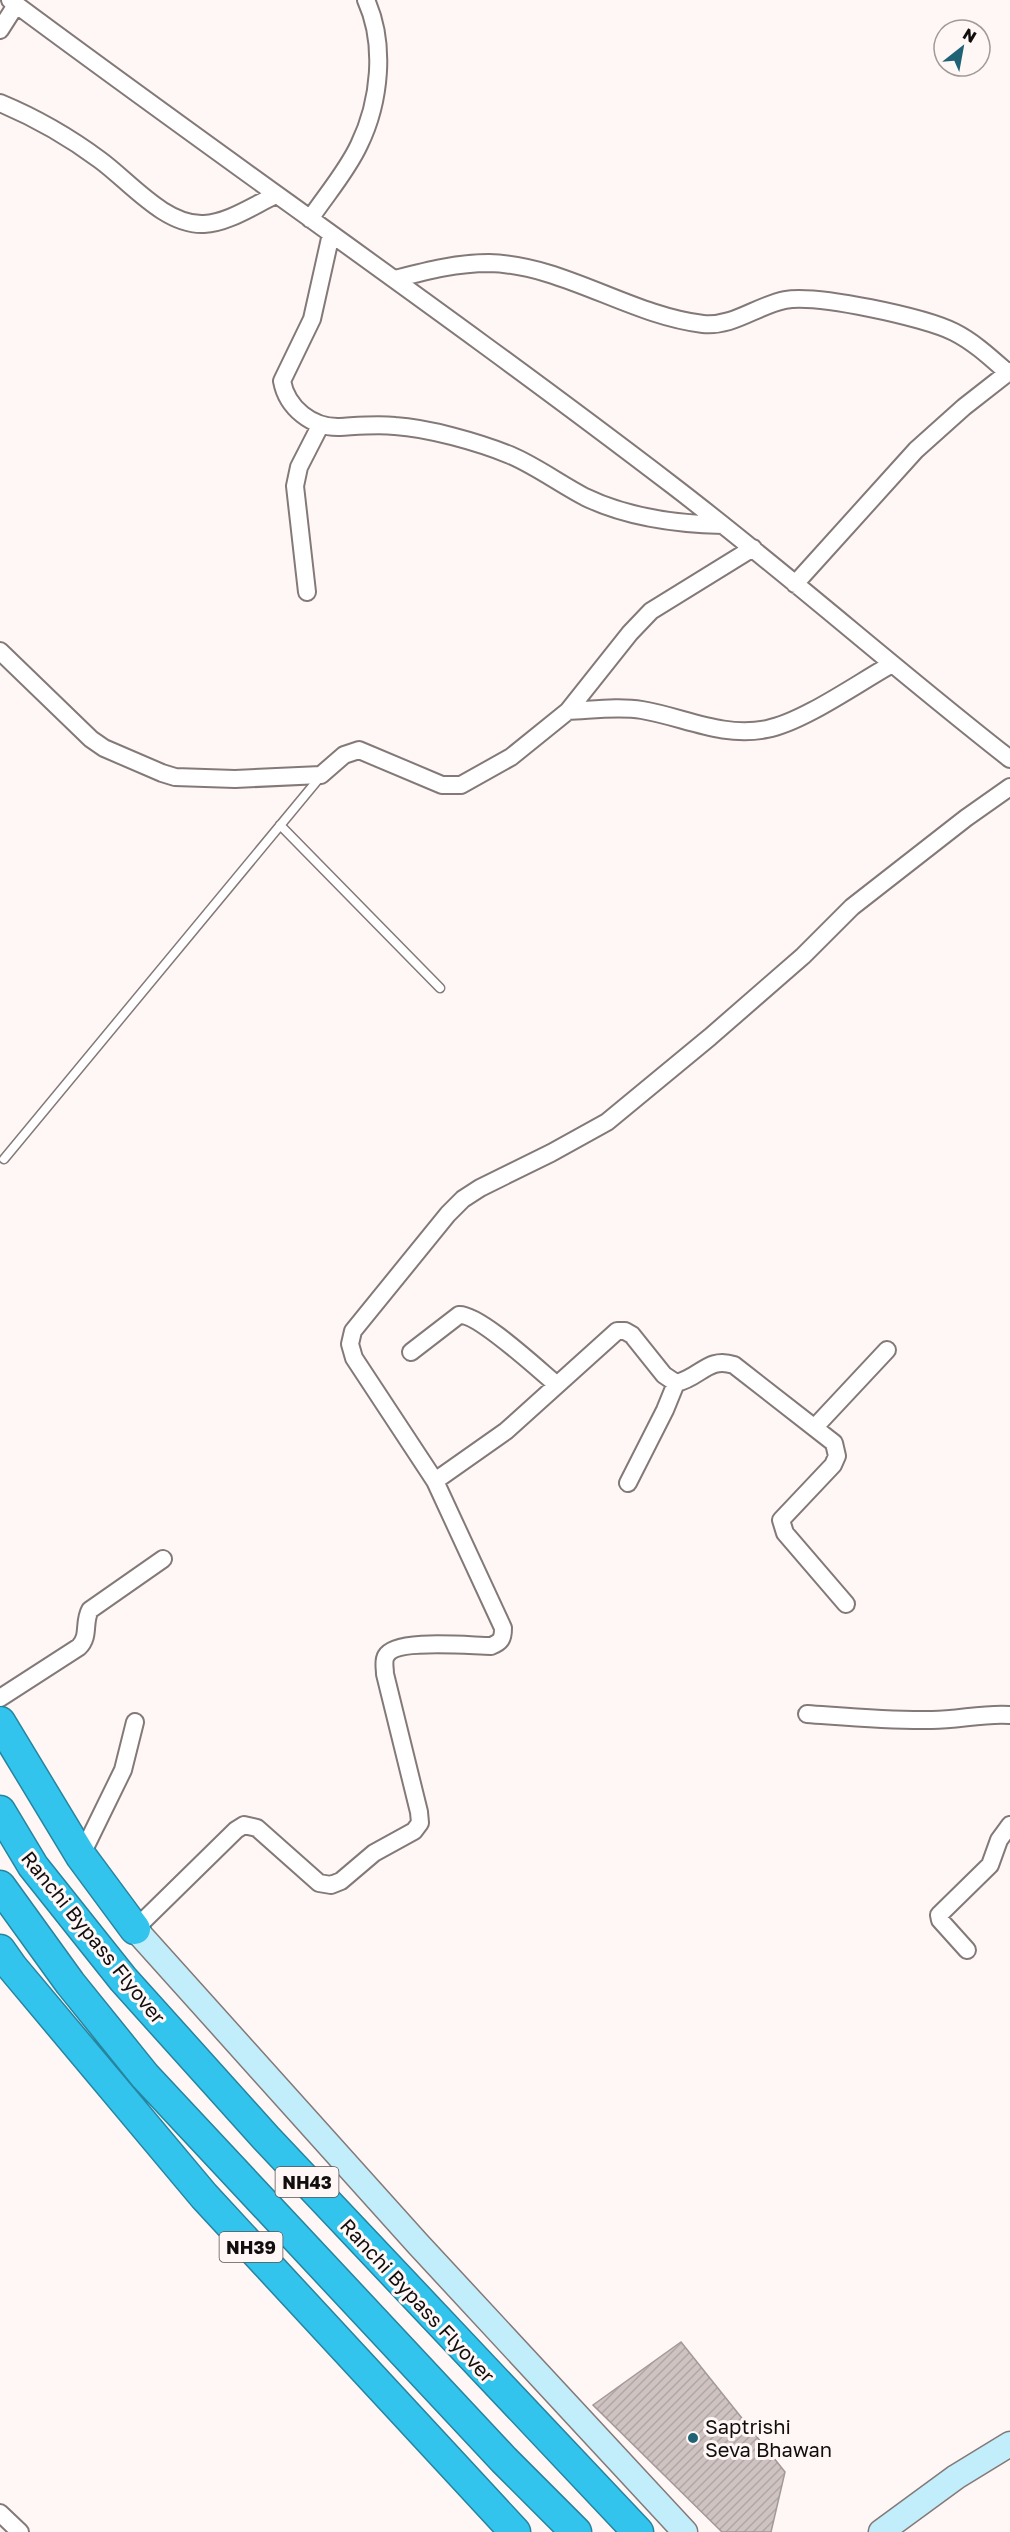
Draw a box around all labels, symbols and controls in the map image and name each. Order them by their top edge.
north arrow [932,18,992,78]
text: N [959,23,980,47]
street label: Ranchi Bypass Flyover [17,1846,171,2028]
road number: NH43 [276,2167,338,2197]
street label: Ranchi Bypass Flyover [336,2213,500,2387]
road number: NH39 [220,2232,282,2262]
place label: Saptrishi Seva Bhawan [705,2414,832,2461]
marker: Saptrishi Seva Bhawan [686,2431,700,2445]

